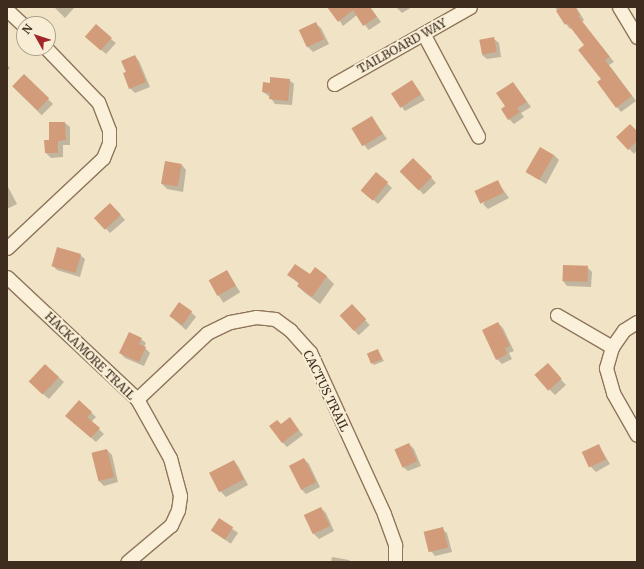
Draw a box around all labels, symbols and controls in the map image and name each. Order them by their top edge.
north arrow [16,16,56,56]
street label: TAILBOARD WAY [355,16,449,76]
text: N [19,21,36,37]
street label: HACKAMORE TRAIL [42,309,138,403]
street label: CACTUS TRAIL [300,348,352,434]

